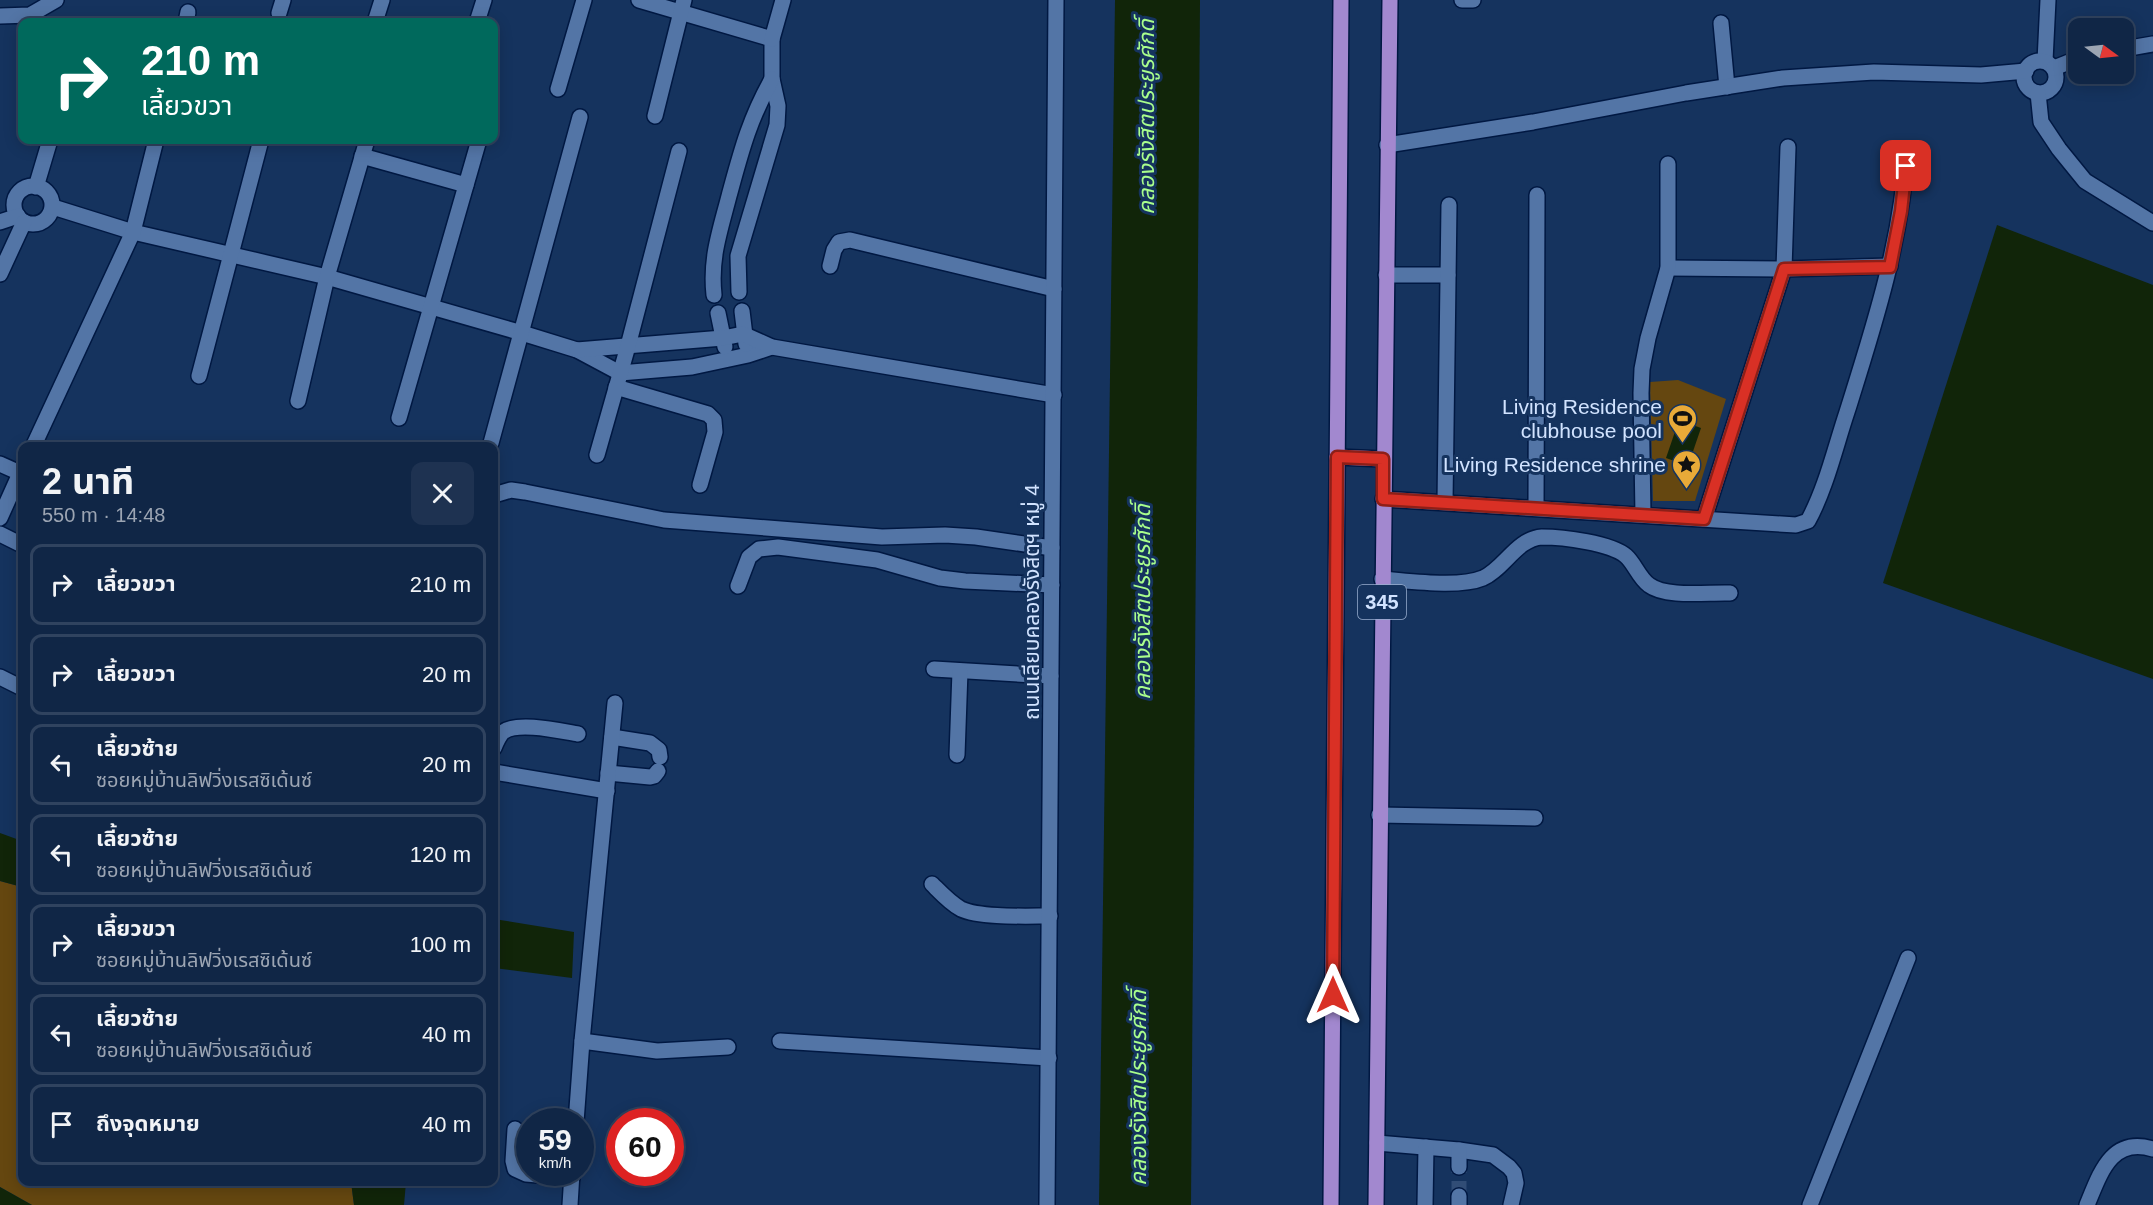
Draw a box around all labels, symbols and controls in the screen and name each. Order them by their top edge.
water label: คลองรังสิตประยูรศักดิ์ [1133,13,1160,215]
north arrow [2068,18,2134,84]
map controls [2068,18,2134,84]
text: 210 m [141,37,260,84]
icon: right [42,42,120,120]
text: เลี้ยวขวา [141,91,232,121]
pin [1880,140,1931,191]
icon: arrive [1889,149,1922,182]
place label: Living Residence clubhouse pool [1502,395,1662,442]
sports icon: Living Residence clubhouse pool [1667,402,1699,444]
place icon: Living Residence shrine [1671,448,1703,490]
place label: Living Residence shrine [1443,453,1666,476]
text: 2 นาที [42,461,134,502]
button: close [411,462,474,525]
street label: ถนนเลียบคลองรังสิตฯ หมู่ 4 [1020,484,1045,720]
water label: คลองรังสิตประยูรศักดิ์ [1129,498,1156,700]
text: 550 m · 14:48 [42,504,165,526]
icon: right [45,568,78,601]
text: เลี้ยวขวา [96,571,176,596]
text: 210 m [410,572,471,597]
road number: 345 [1358,585,1406,619]
icon: right [45,658,78,691]
text: เลี้ยวขวา [96,661,176,686]
text: 20 m [422,662,471,687]
text: เลี้ยวซ้าย [96,736,178,761]
icon: left [45,748,78,781]
text: 20 m [422,752,471,777]
text: ซอยหมู่บ้านลิฟวิ่งเรสซิเด้นซ์ [96,769,312,791]
text: เลี้ยวซ้าย [96,826,178,851]
icon: left [45,838,78,871]
text: 120 m [410,842,471,867]
text: ซอยหมู่บ้านลิฟวิ่งเรสซิเด้นซ์ [96,859,312,881]
text: เลี้ยวขวา [96,916,176,941]
icon: right [45,928,78,961]
text: 100 m [410,932,471,957]
text: ซอยหมู่บ้านลิฟวิ่งเรสซิเด้นซ์ [96,949,312,971]
position arrow [1301,963,1365,1027]
water label: คลองรังสิตประยูรศักดิ์ [1125,984,1152,1186]
text: เลี้ยวซ้าย [96,1006,178,1031]
icon: left [45,1018,78,1051]
text: 40 m [422,1022,471,1047]
text: ซอยหมู่บ้านลิฟวิ่งเรสซิเด้นซ์ [96,1039,312,1061]
icon: arrive [45,1108,78,1141]
speed limit sign: 60 [606,1108,684,1186]
text: ถึงจุดหมาย [96,1111,200,1136]
text: 40 m [422,1112,471,1137]
text: 59 [538,1123,572,1156]
text: km/h [539,1154,571,1171]

